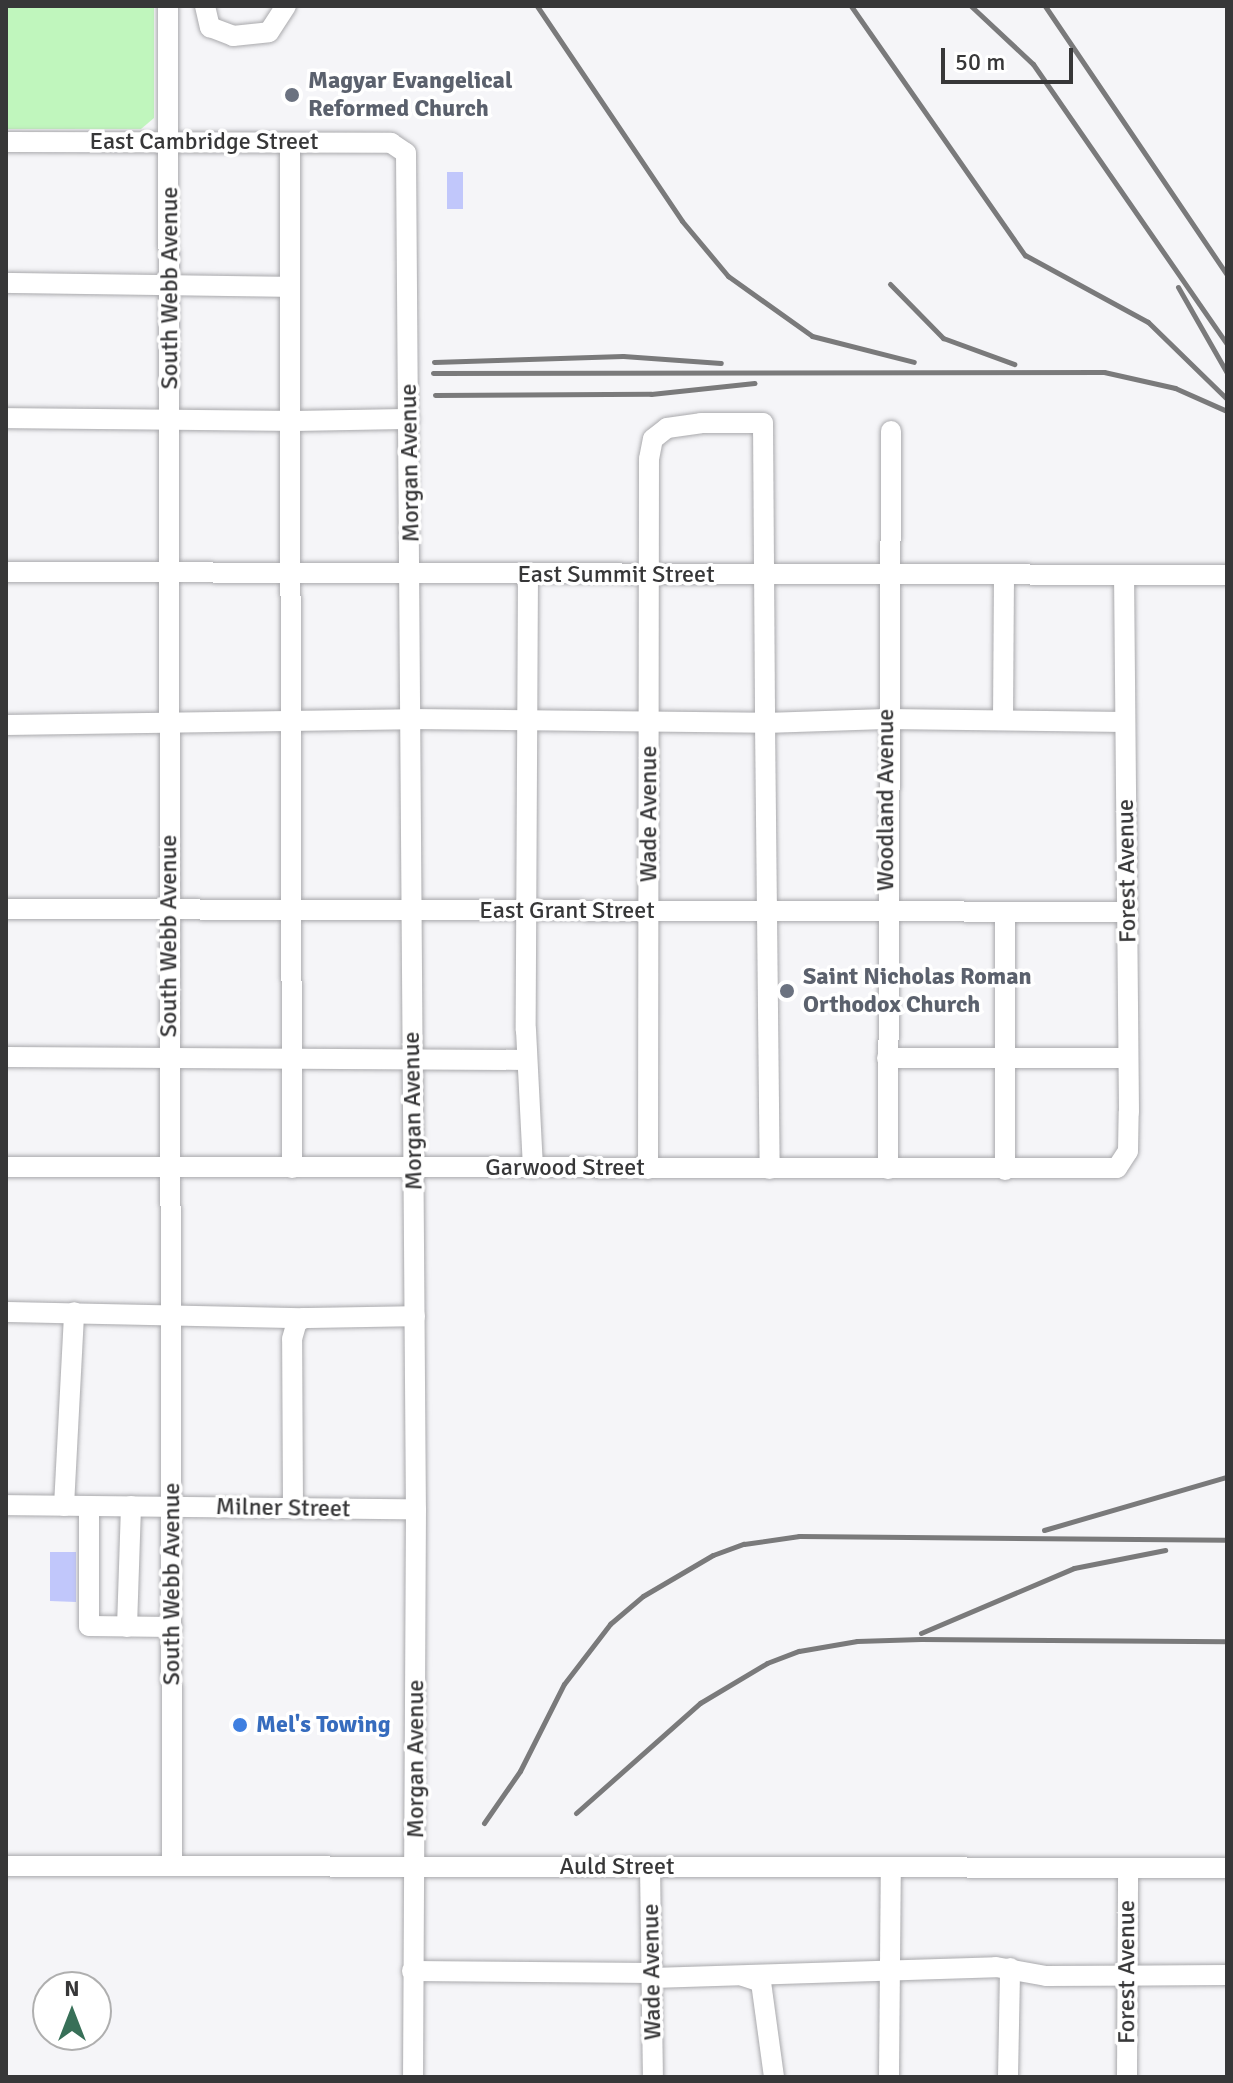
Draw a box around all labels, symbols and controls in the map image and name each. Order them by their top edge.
scale bar [945,32,1077,82]
text: 50 m [955,47,1005,77]
place label: Magyar Evangelical Reformed Church [308,67,512,123]
marker: Magyar Evangelical Reformed Church [283,86,301,104]
street label: East Cambridge Street [89,128,319,156]
street label: South Webb Avenue [156,187,184,389]
street label: Morgan Avenue [394,383,426,543]
street label: East Summit Street [517,561,715,589]
street label: Woodland Avenue [872,709,900,891]
street label: Wade Avenue [635,746,663,882]
street label: Forest Avenue [1111,799,1143,943]
street label: South Webb Avenue [155,835,183,1037]
street label: East Grant Street [479,897,655,925]
place label: Saint Nicholas Roman Orthodox Church [803,963,1032,1019]
marker: Saint Nicholas Roman Orthodox Church [778,982,796,1000]
street label: Morgan Avenue [397,1031,429,1191]
street label: Garwood Street [485,1154,645,1182]
street label: South Webb Avenue [158,1483,186,1685]
street label: Milner Street [215,1492,351,1524]
street label: Morgan Avenue [402,1680,430,1838]
place label: Mel's Towing [256,1711,391,1739]
marker: Mel's Towing [231,1716,249,1734]
street label: Auld Street [560,1853,674,1881]
street label: Forest Avenue [1113,1900,1141,2044]
street label: Wade Avenue [636,1903,668,2041]
north arrow [32,1971,112,2051]
text: N [64,1975,80,2002]

